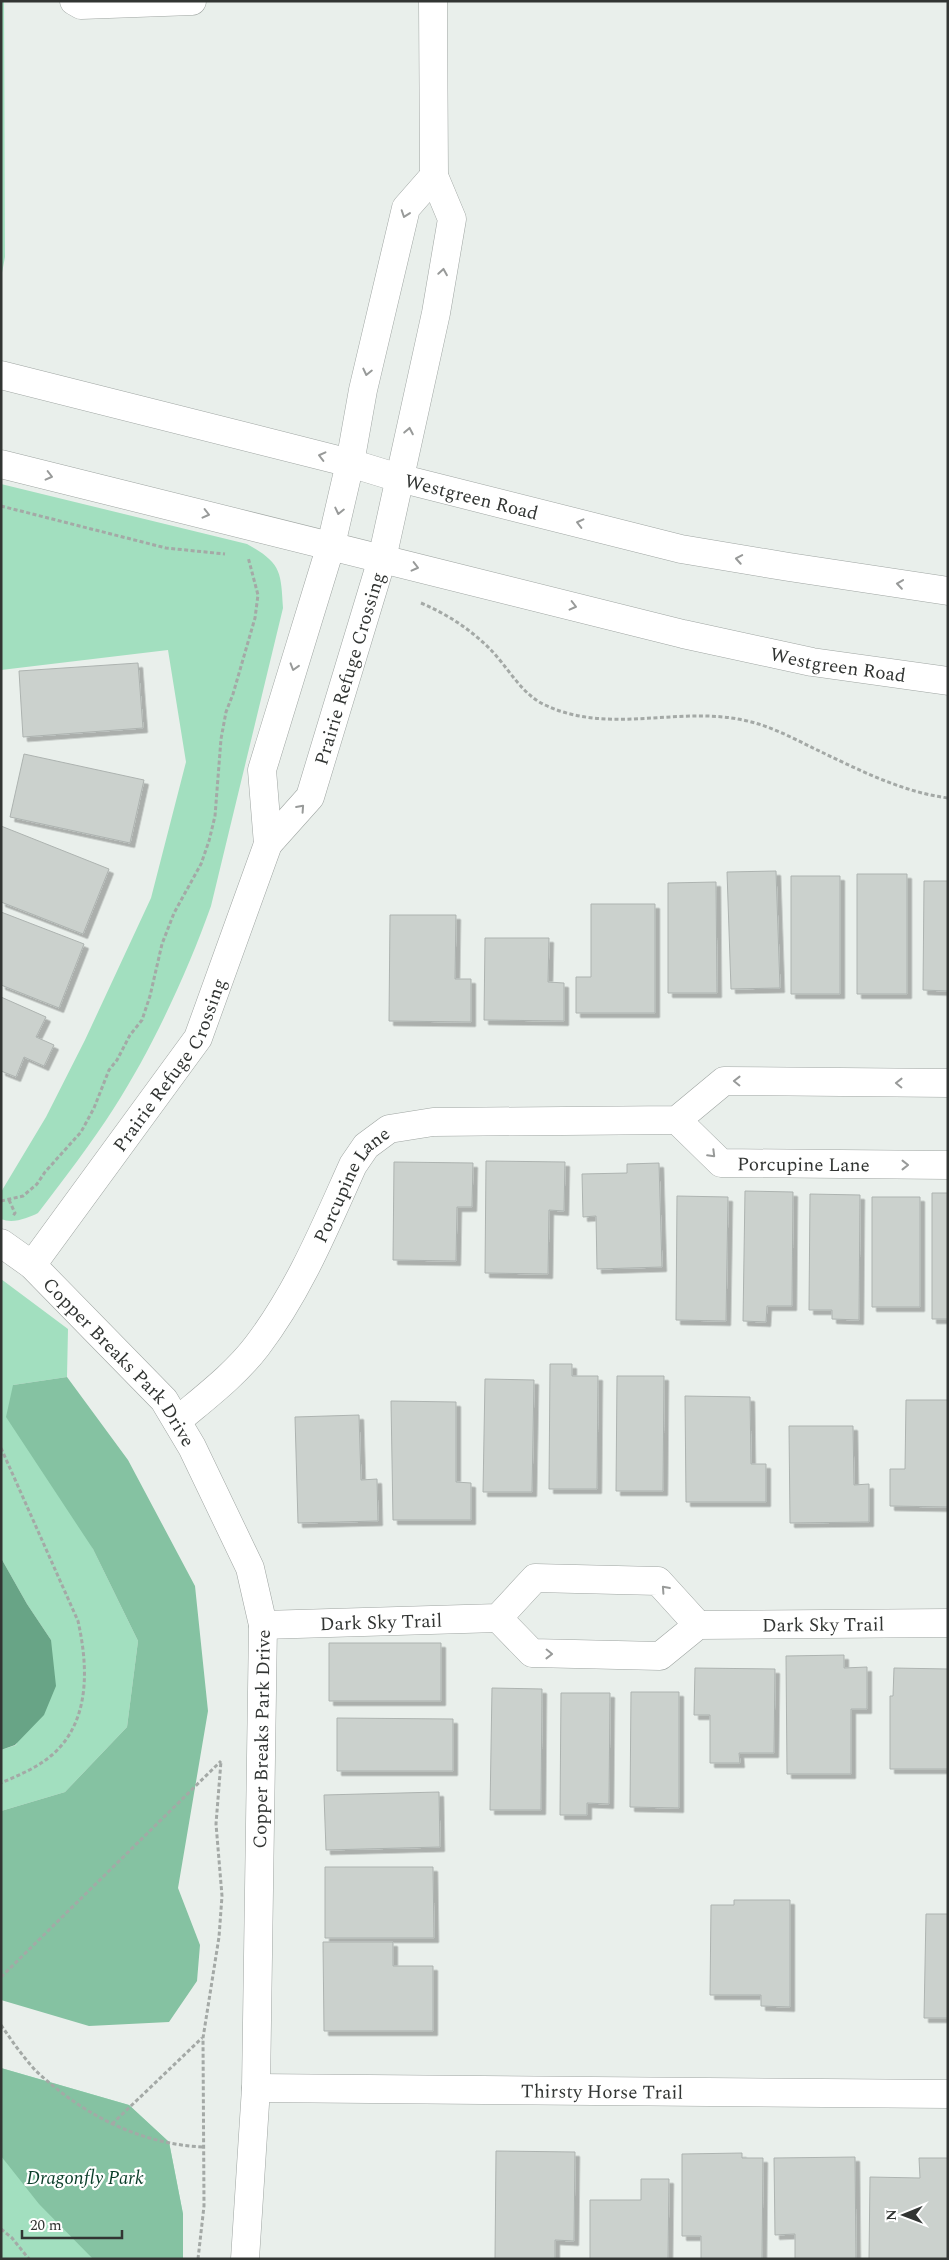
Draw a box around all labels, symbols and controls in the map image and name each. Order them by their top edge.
one-way arrow [401,209,411,218]
one-way arrow [437,267,447,276]
one-way arrow [363,368,373,377]
one-way arrow [403,426,414,435]
one-way arrow [317,451,326,462]
street label: Westgreen Road [401,467,541,529]
one-way arrow [44,470,53,481]
one-way arrow [334,506,345,515]
one-way arrow [202,508,211,519]
one-way arrow [577,519,585,529]
one-way arrow [735,554,743,564]
one-way arrow [410,561,419,572]
street label: Prairie Refuge Crossing [307,568,393,769]
one-way arrow [895,579,904,589]
one-way arrow [568,600,577,611]
street label: Westgreen Road [767,640,908,691]
one-way arrow [289,662,299,671]
one-way arrow [295,804,304,813]
street label: Prairie Refuge Crossing [106,974,234,1158]
one-way arrow [732,1076,740,1086]
one-way arrow [895,1078,902,1088]
street label: Porcupine Lane [307,1120,396,1248]
one-way arrow [706,1148,715,1157]
street label: Porcupine Lane [737,1150,870,1180]
one-way arrow [902,1160,910,1170]
street label: Copper Breaks Park Drive [35,1271,202,1453]
one-way arrow [662,1585,671,1594]
street label: Dark Sky Trail [319,1607,443,1639]
street label: Dark Sky Trail [762,1611,884,1640]
street label: Copper Breaks Park Drive [246,1629,279,1849]
one-way arrow [546,1649,554,1659]
street label: Thirsty Horse Trail [521,2077,683,2108]
park label: Dragonfly Park [26,2164,144,2193]
north arrow [879,2190,929,2240]
scale bar [22,2208,122,2240]
text: N [881,2209,902,2221]
text: 20 m [30,2214,62,2237]

